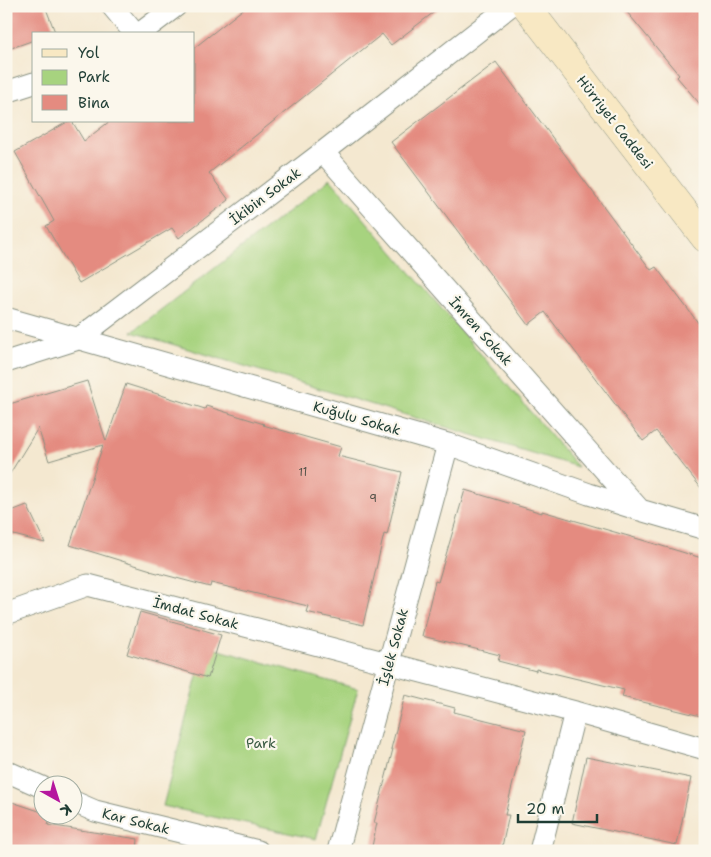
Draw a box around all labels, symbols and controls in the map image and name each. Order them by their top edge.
legend [32,32,195,122]
text: Yol [78,43,100,63]
text: Park [78,67,110,87]
street label: Hürriyet Caddesi [573,72,657,172]
text: Bina [78,93,110,113]
street label: İkibin Sokak [226,163,304,229]
street label: İmren Sokak [445,293,517,369]
street label: Kuğulu Sokak [311,397,403,439]
house number: 11 [299,465,307,480]
house number: 9 [369,491,377,506]
street label: İmdat Sokak [151,593,241,633]
street label: İşlek Sokak [374,606,412,688]
park label: Park [246,734,276,752]
north arrow [32,774,82,824]
scale bar [518,792,597,824]
text: 20 m [526,799,565,819]
text: K [56,800,76,820]
street label: Kar Sokak [100,804,172,838]

